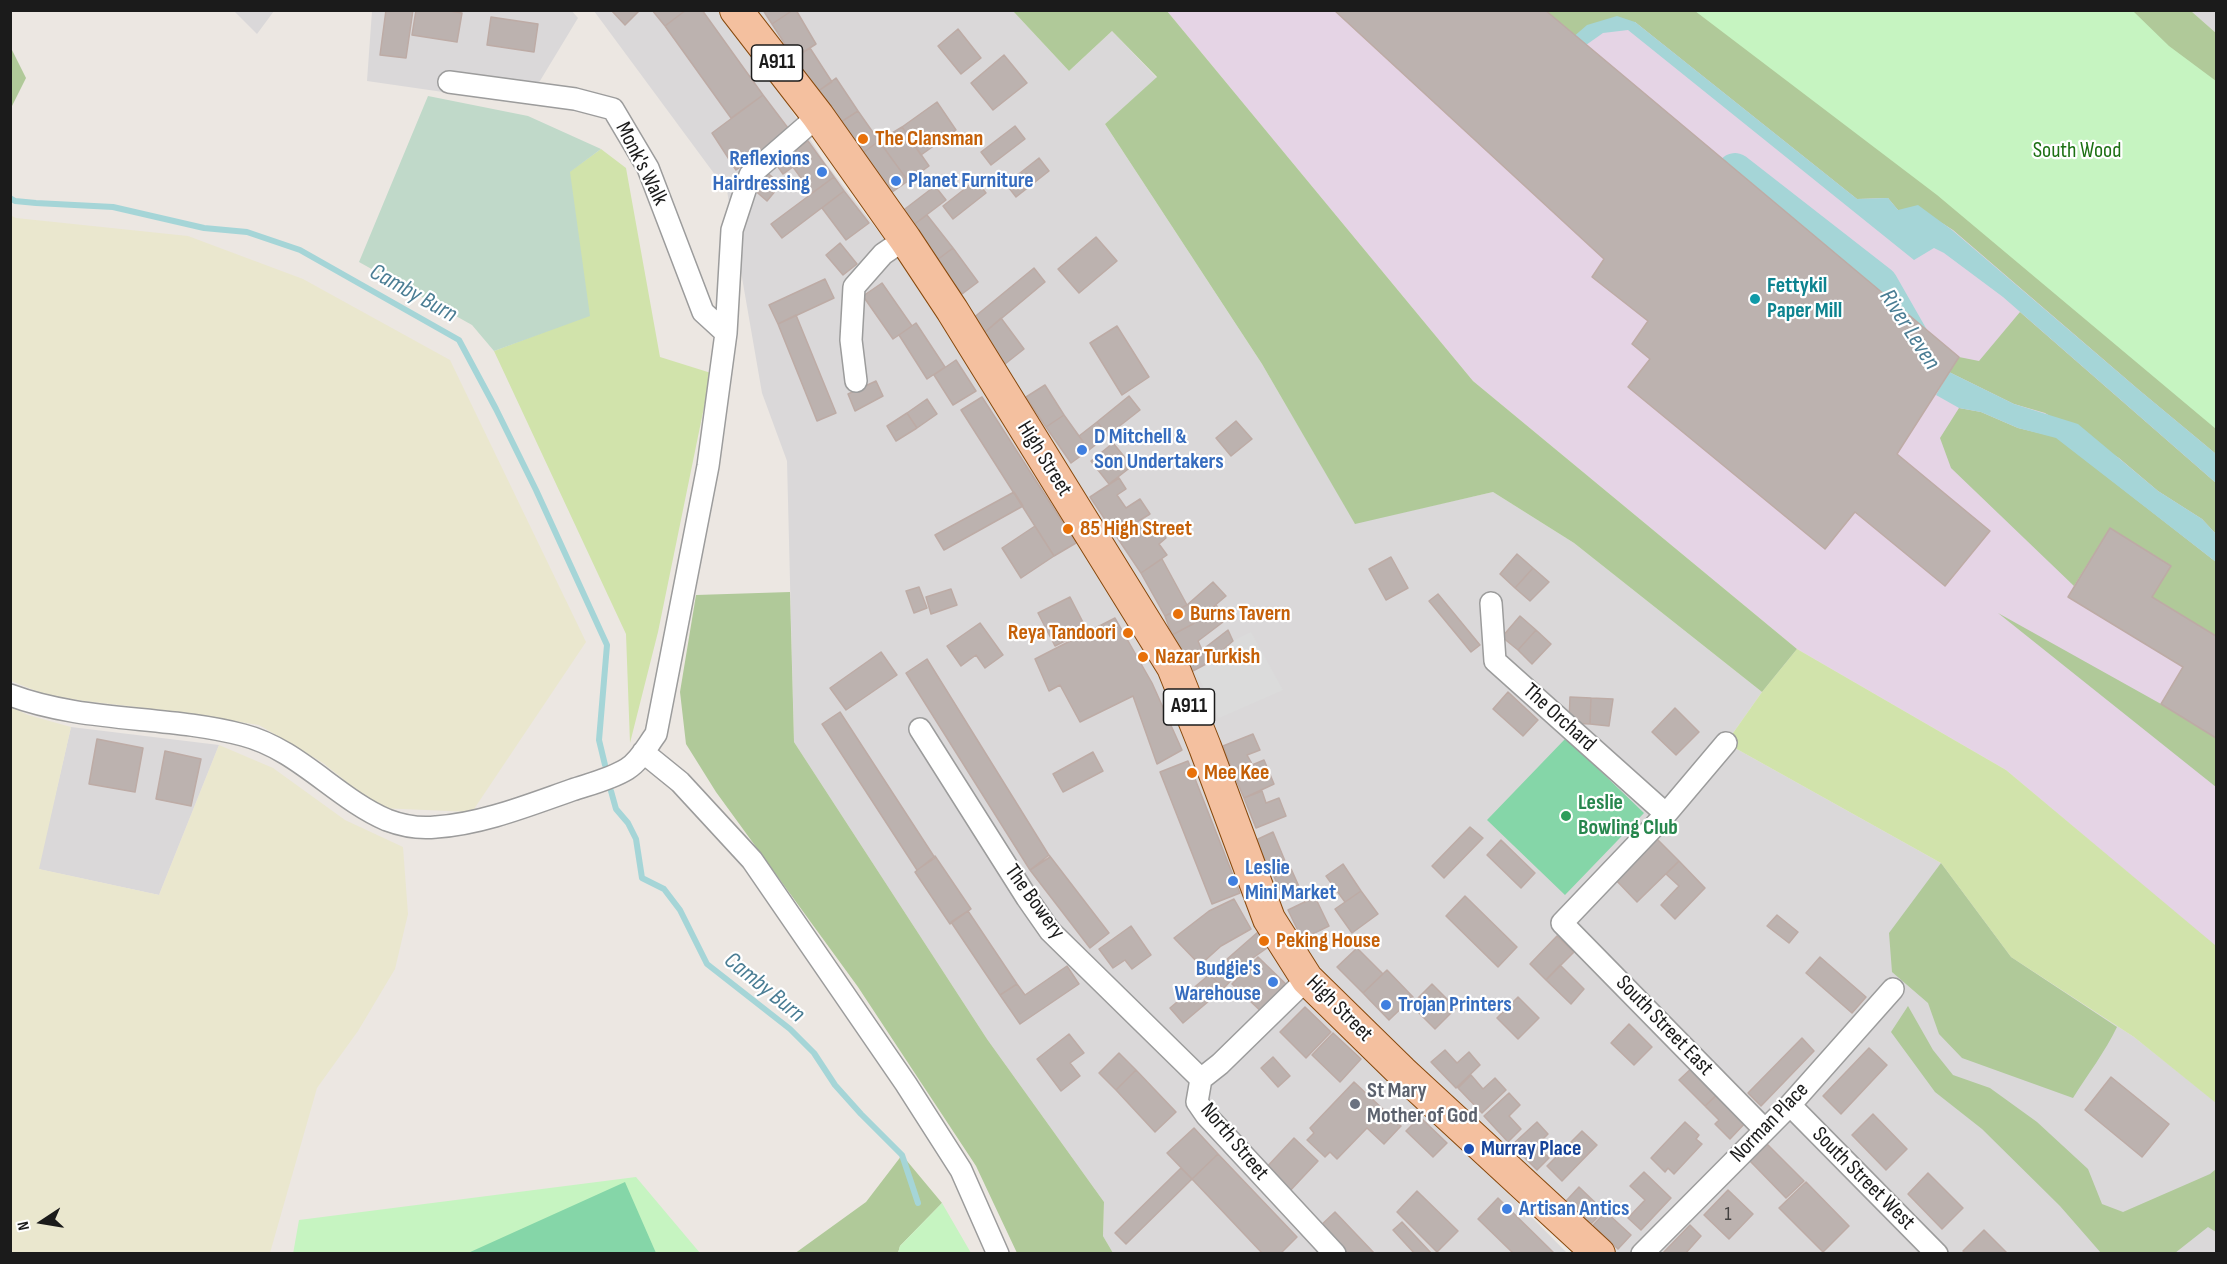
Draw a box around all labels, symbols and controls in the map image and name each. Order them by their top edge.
road number: A911 [752,45,802,81]
street label: Monk's Walk [609,118,673,210]
place label: The Clansman [875,126,983,152]
marker: The Clansman [856,132,870,146]
park label: South Wood [2033,138,2121,164]
place label: Reflexions Hairdressing [712,146,810,198]
marker: Reflexions Hairdressing [815,165,829,179]
place label: Planet Furniture [908,168,1034,194]
marker: Planet Furniture [889,174,903,188]
water label: Camby Burn [364,258,462,330]
place label: Fettykil Paper Mill [1767,273,1842,324]
water label: River Leven [1872,284,1946,376]
marker: Fettykil Paper Mill [1748,292,1762,306]
street label: High Street [1011,417,1077,501]
place label: D Mitchell & Son Undertakers [1094,424,1224,476]
marker: D Mitchell & Son Undertakers [1075,443,1089,457]
place label: 85 High Street [1080,516,1192,542]
marker: 85 High Street [1061,522,1075,536]
place label: Burns Tavern [1190,601,1291,627]
marker: Burns Tavern [1171,607,1185,621]
place label: Reya Tandoori [1008,620,1116,646]
marker: Reya Tandoori [1121,626,1135,640]
place label: Nazar Turkish [1155,644,1260,670]
marker: Nazar Turkish [1136,650,1150,664]
street label: The Orchard [1517,678,1601,758]
road number: A911 [1164,689,1214,725]
place label: Mee Kee [1204,760,1269,786]
marker: Mee Kee [1185,766,1199,780]
place label: Leslie Bowling Club [1578,790,1678,842]
marker: Leslie Bowling Club [1559,809,1573,823]
place label: Leslie Mini Market [1245,855,1336,906]
street label: The Bowery [998,860,1070,944]
marker: Leslie Mini Market [1226,874,1240,888]
place label: Peking House [1276,928,1380,954]
marker: Peking House [1257,934,1271,948]
water label: Camby Burn [718,947,810,1029]
place label: Budgie's Warehouse [1175,956,1261,1008]
street label: High Street [1300,970,1378,1048]
street label: South Street East [1610,970,1718,1082]
marker: Budgie's Warehouse [1266,975,1280,989]
place label: Trojan Printers [1398,992,1512,1018]
marker: Trojan Printers [1379,998,1393,1012]
street label: Norman Place [1725,1077,1815,1169]
place label: St Mary Mother of God [1367,1078,1478,1130]
marker: St Mary Mother of God [1348,1097,1362,1111]
street label: North Street [1194,1098,1274,1186]
street label: South Street West [1806,1122,1920,1236]
place label: Murray Place [1481,1136,1581,1162]
marker: Murray Place [1462,1142,1476,1156]
north arrow [12,1192,72,1252]
place label: Artisan Antics [1519,1196,1629,1222]
marker: Artisan Antics [1500,1202,1514,1216]
house number: 1 [1725,1203,1731,1227]
text: N [14,1220,34,1232]

